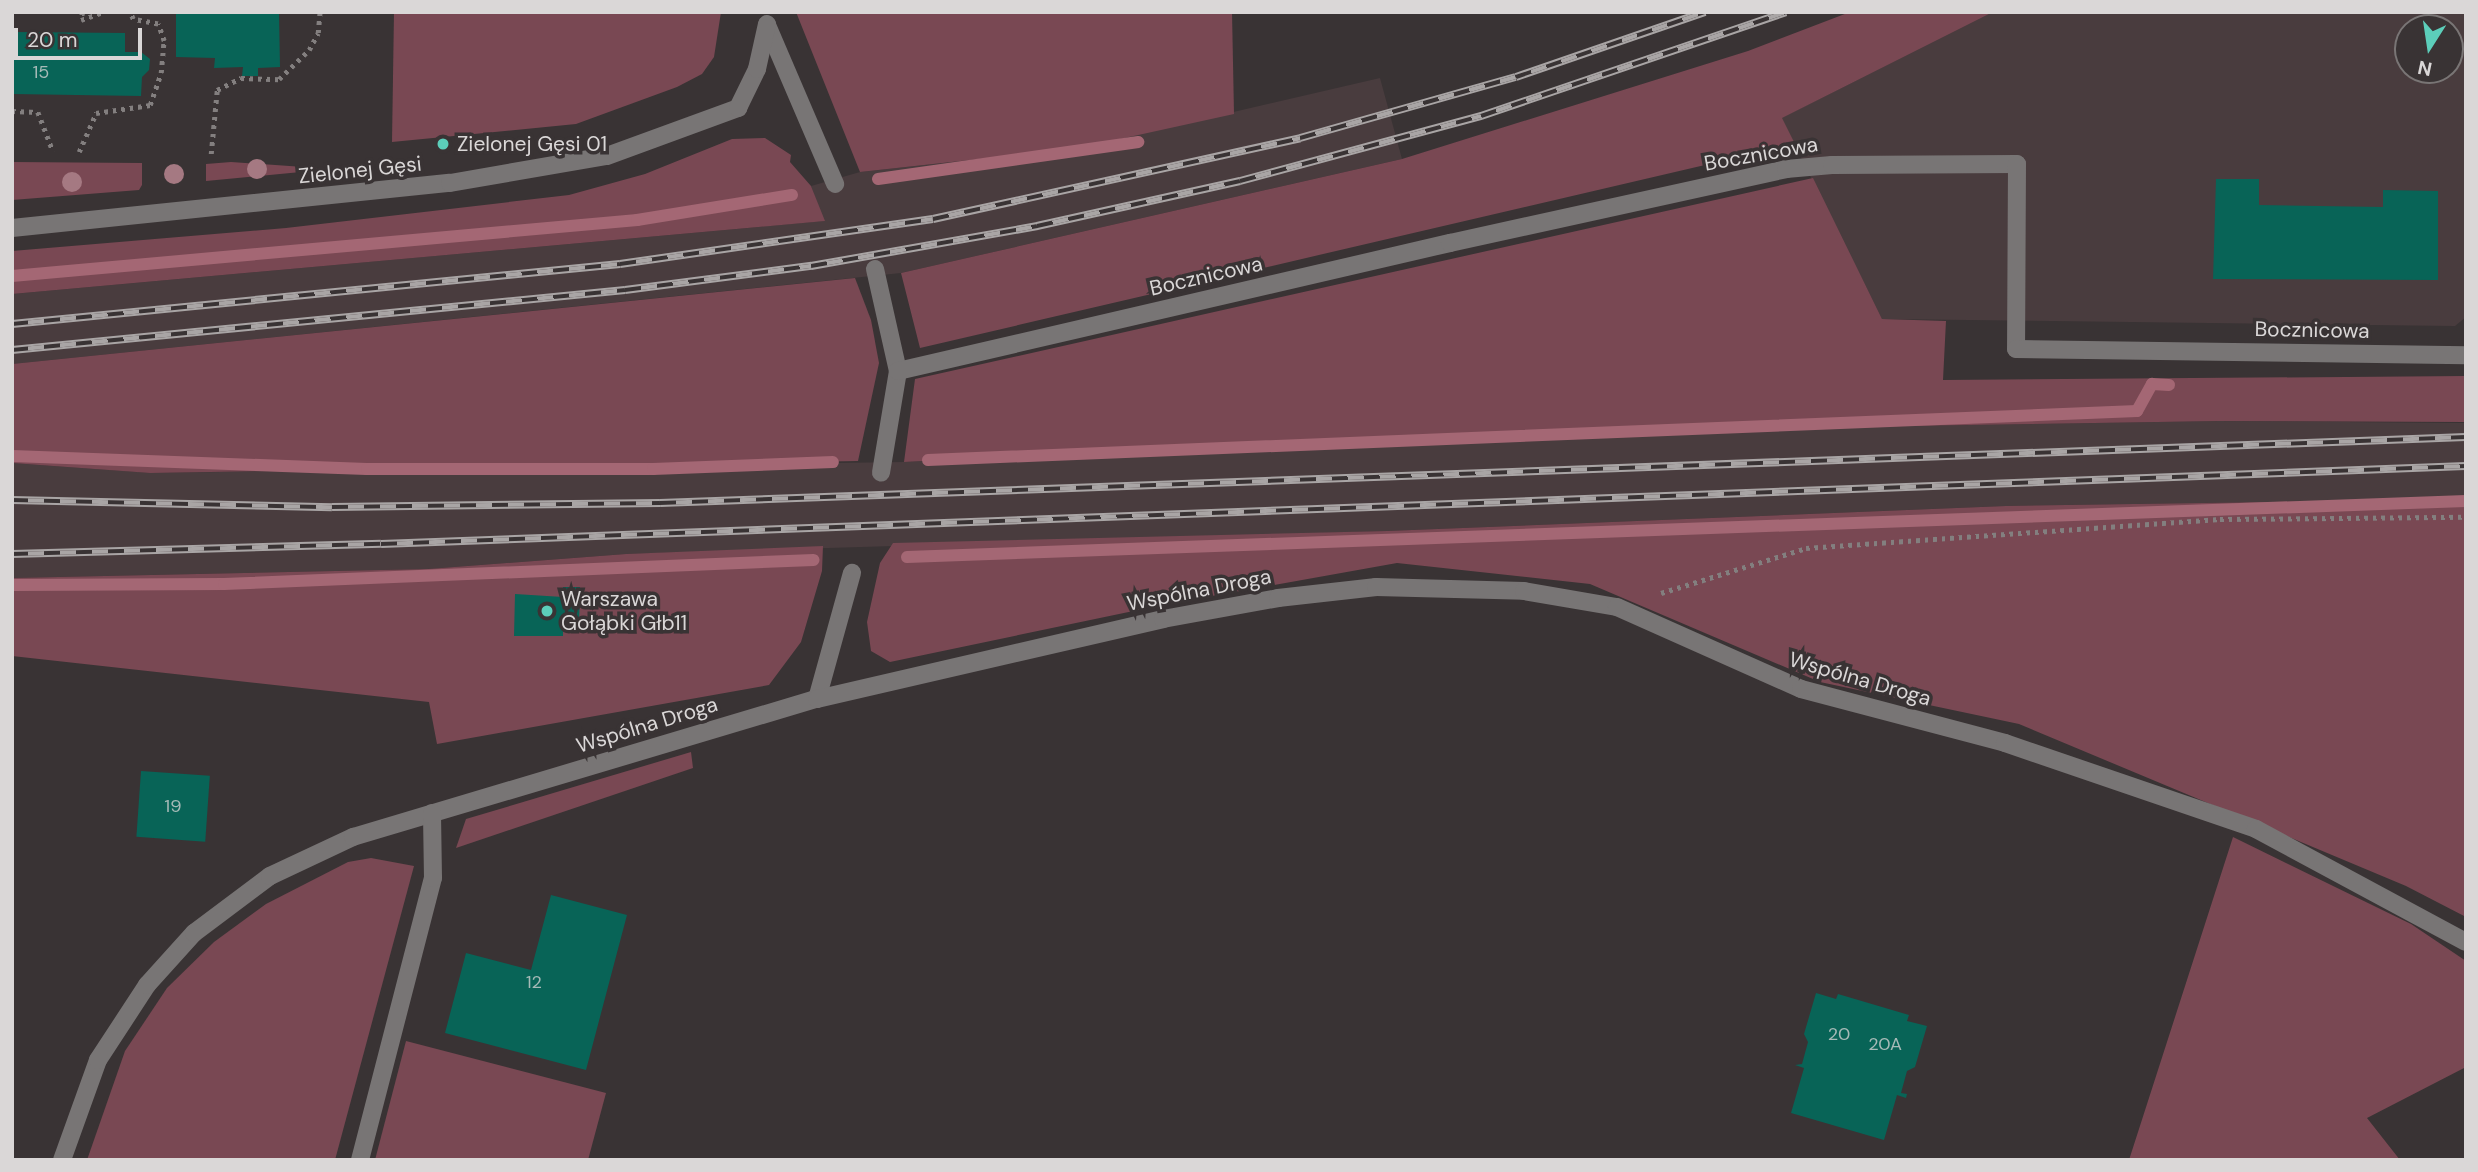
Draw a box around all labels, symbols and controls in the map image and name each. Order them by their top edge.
scale bar [18,14,145,58]
north arrow [2394,14,2464,84]
text: 20 m [27,26,78,54]
text: N [2416,54,2434,82]
house number: 15 [33,61,49,83]
place label: Zielonej Gęsi 01 [457,131,607,157]
street label: Bocznicowa [1702,132,1820,176]
marker: Zielonej Gęsi 01 [435,136,451,152]
street label: Zielonej Gęsi [297,151,423,189]
street label: Bocznicowa [1147,251,1265,301]
street label: Bocznicowa [2254,316,2370,344]
street label: Wspólna Droga [1125,564,1273,616]
place label: Warszawa Gołąbki Głb11 [561,586,687,636]
marker: Warszawa Gołąbki Głb11 [539,603,555,619]
street label: Wspólna Droga [1786,647,1934,711]
street label: Wspólna Droga [573,692,721,758]
house number: 19 [165,795,181,817]
house number: 12 [526,971,542,993]
house number: 20 [1828,1023,1850,1045]
house number: 20A [1868,1033,1902,1055]

